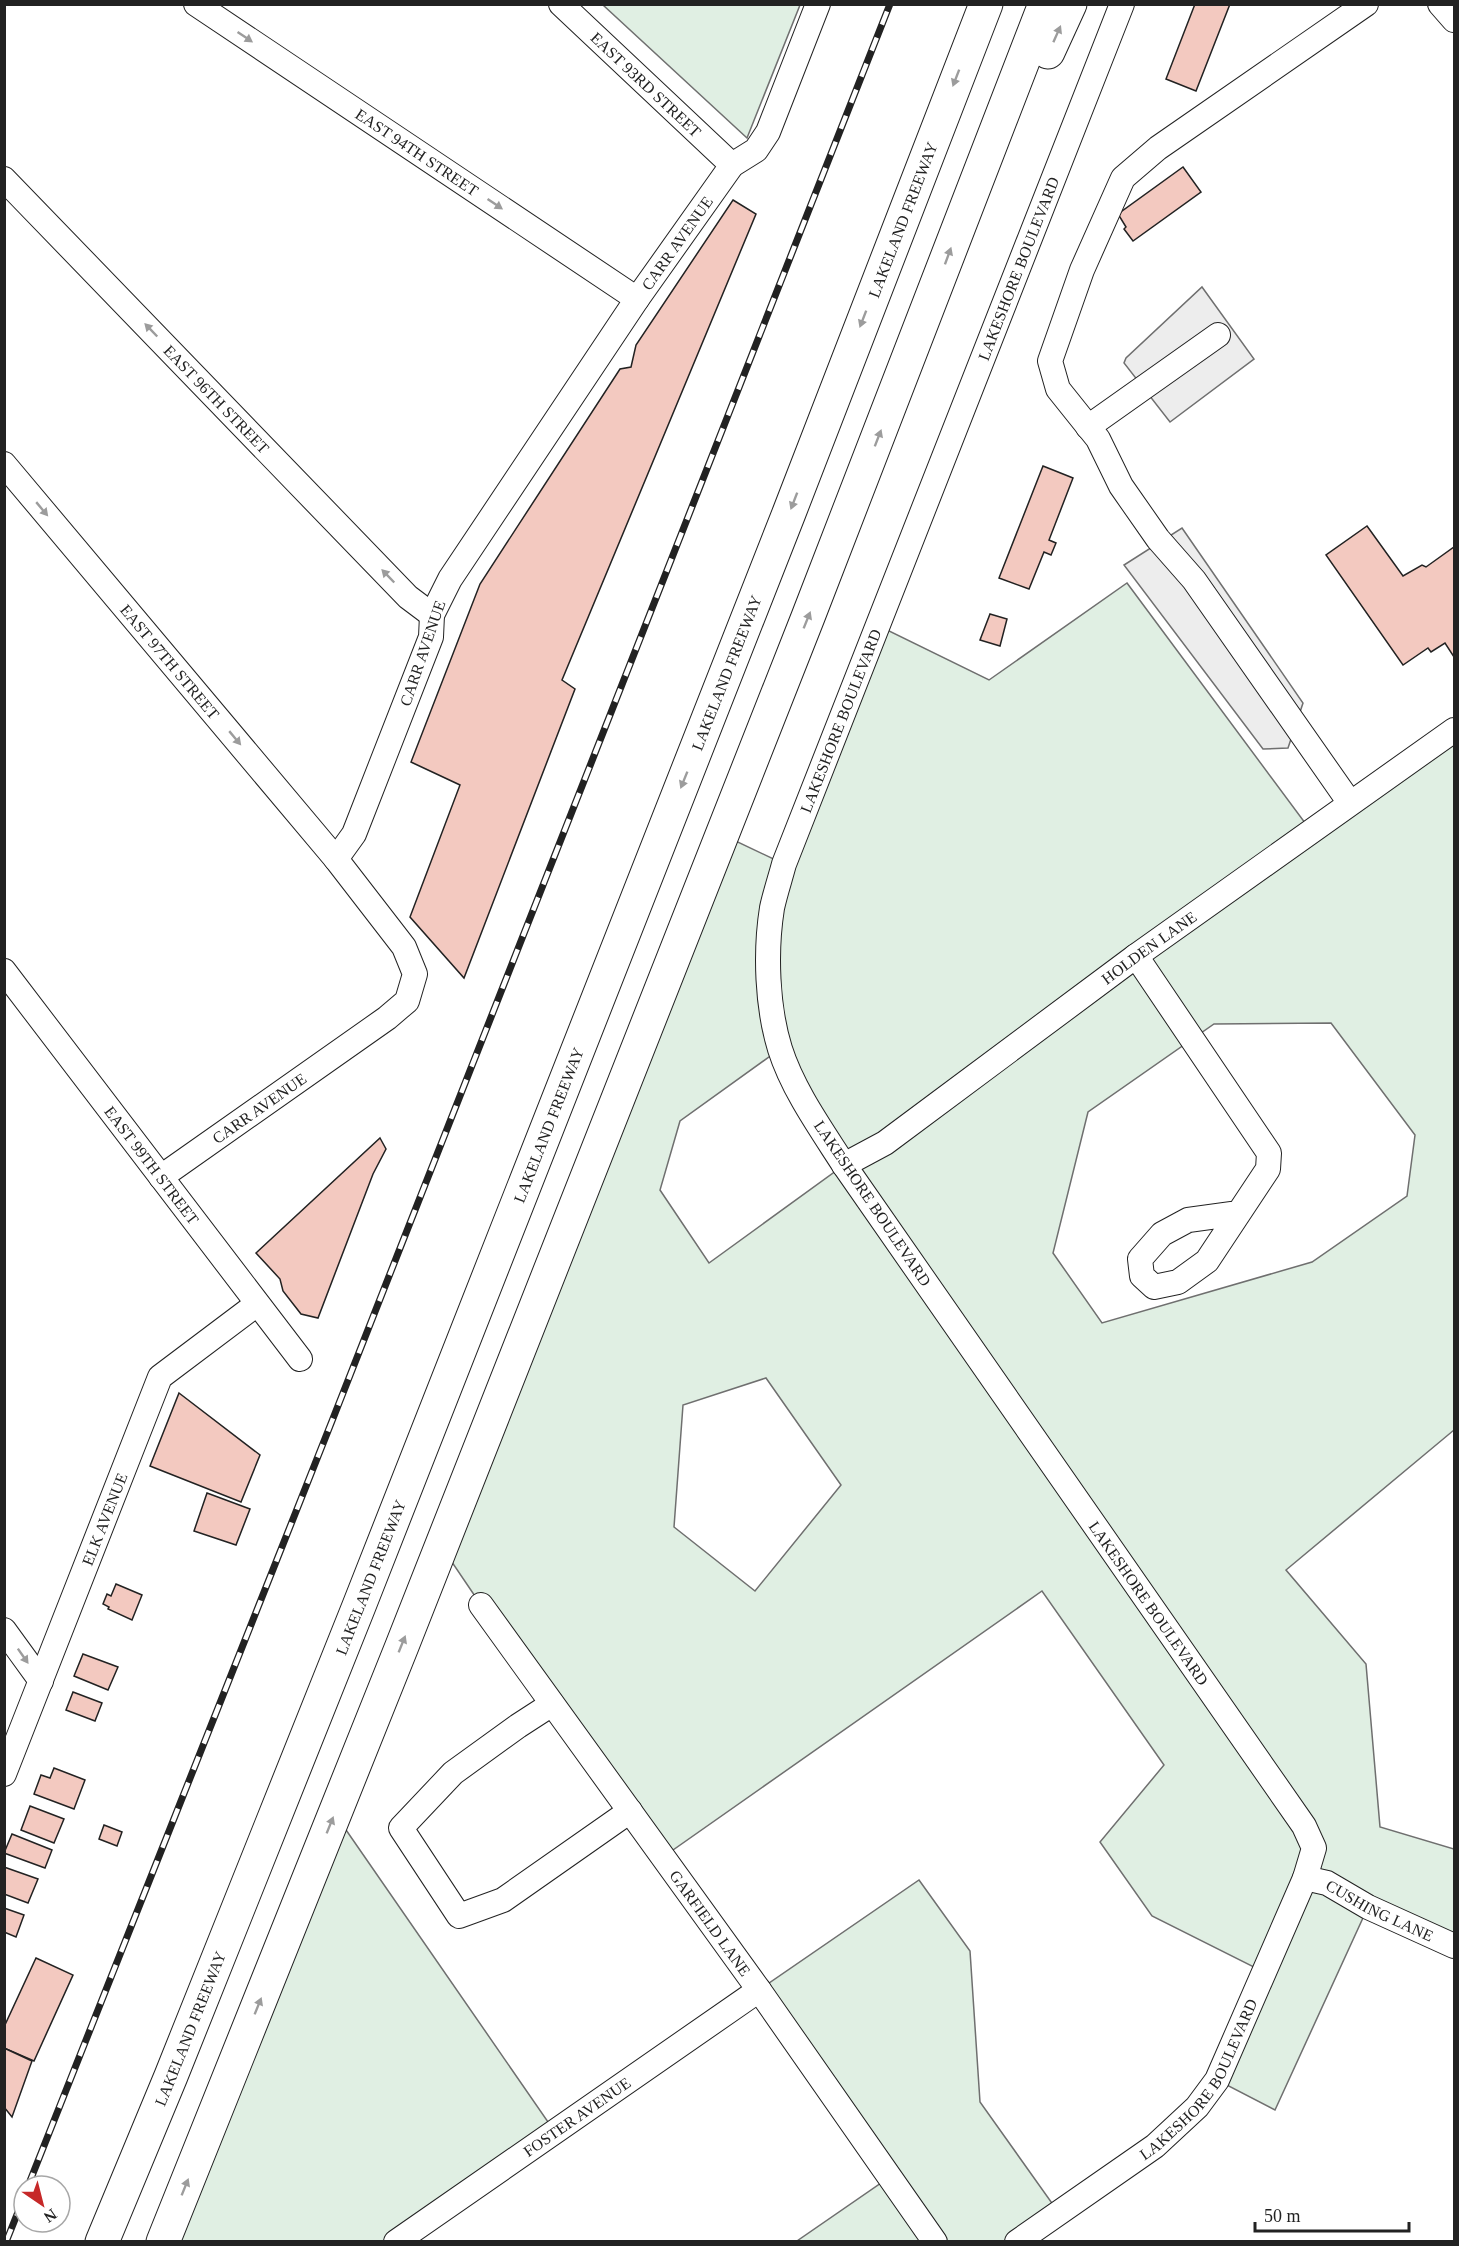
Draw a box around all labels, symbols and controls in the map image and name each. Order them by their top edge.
one-way arrow [1052,24,1062,42]
street label: EAST 93RD STREET [587,29,704,140]
one-way arrow [237,31,253,42]
one-way arrow [951,69,961,87]
street label: EAST 94TH STREET [352,105,481,199]
street label: LAKELAND FREEWAY [865,139,941,300]
street label: LAKESHORE BOULEVARD [975,174,1062,363]
street label: CARR AVENUE [638,193,716,293]
one-way arrow [486,198,503,209]
one-way arrow [943,247,953,265]
one-way arrow [858,310,868,328]
one-way arrow [144,324,158,338]
street label: EAST 96TH STREET [160,342,273,457]
one-way arrow [873,429,883,447]
one-way arrow [789,492,798,510]
one-way arrow [35,501,48,516]
one-way arrow [381,569,395,584]
street label: LAKELAND FREEWAY [689,592,765,753]
street label: CARR AVENUE [396,598,448,708]
street label: EAST 97TH STREET [117,601,223,722]
one-way arrow [802,611,812,629]
street label: LAKESHORE BOULEVARD [797,627,885,815]
one-way arrow [228,731,241,746]
one-way arrow [678,771,688,789]
street label: HOLDEN LANE [1099,908,1200,988]
street label: LAKELAND FREEWAY [511,1045,587,1205]
street label: CARR AVENUE [209,1070,309,1147]
street label: EAST 99TH STREET [101,1103,202,1228]
street label: LAKESHORE BOULEVARD [811,1117,934,1289]
street label: ELK AVENUE [79,1470,131,1568]
street label: LAKELAND FREEWAY [332,1497,409,1657]
street label: LAKESHORE BOULEVARD [1085,1518,1212,1688]
one-way arrow [398,1635,408,1653]
one-way arrow [17,1647,29,1663]
one-way arrow [325,1816,335,1834]
street label: GARFIELD LANE [666,1867,754,1979]
street label: CUSHING LANE [1323,1876,1436,1944]
street label: LAKELAND FREEWAY [152,1948,229,2108]
street label: LAKESHORE BOULEVARD [1136,1996,1260,2163]
one-way arrow [253,1997,263,2015]
street label: FOSTER AVENUE [520,2074,634,2160]
north arrow [12,2174,72,2234]
one-way arrow [180,2178,190,2196]
scale bar [1255,2195,1410,2233]
text: N [40,2206,60,2226]
text: 50 m [1264,2206,1301,2226]

